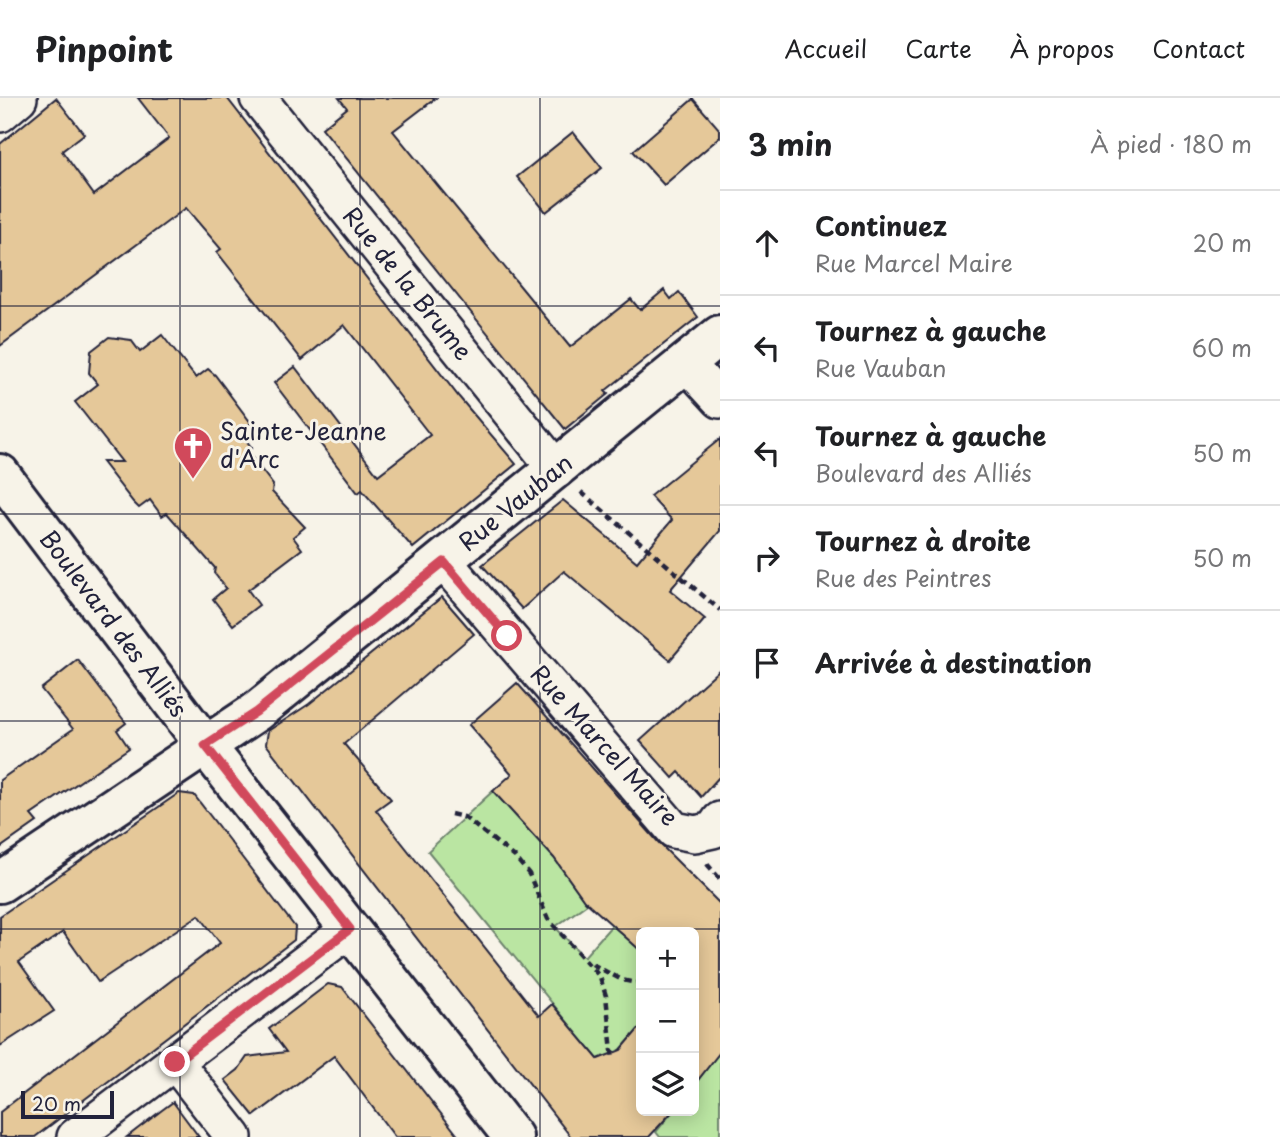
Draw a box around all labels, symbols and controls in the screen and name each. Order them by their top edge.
text: Pinpoint [35,23,173,73]
text: Accueil [784,30,867,66]
text: Carte [905,30,972,66]
text: À propos [1010,30,1114,66]
text: Contact [1152,30,1245,66]
text: 3 min [748,121,833,166]
text: À pied · 180 m [1090,126,1252,161]
street label: Rue de la Brume [335,198,482,367]
text: Continuez [815,206,947,245]
icon: ahead [748,224,786,262]
text: 20 m [1193,225,1252,260]
text: Rue Marcel Maire [815,245,1013,280]
text: Tournez à gauche [815,311,1046,350]
icon: left [748,329,786,367]
text: 60 m [1192,330,1252,365]
text: Rue Vauban [815,350,946,385]
place label: Sainte-Jeanne d'Arc [220,412,387,476]
text: Tournez à gauche [815,416,1046,455]
church icon: Sainte-Jeanne d'Arc [172,425,214,480]
icon: left [748,434,786,472]
text: 50 m [1192,435,1252,470]
street label: Rue Vauban [450,444,579,559]
text: Boulevard des Alliés [815,455,1032,490]
text: Tournez à droite [815,521,1031,560]
street label: Boulevard des Alliés [32,522,197,724]
icon: right [748,539,786,577]
text: 50 m [1192,540,1252,575]
text: Rue des Peintres [815,560,991,595]
route start [491,620,522,651]
text: Arrivée à destination [815,643,1092,682]
icon: arrive [748,644,786,682]
street label: Rue Marcel Maire [523,656,688,833]
map controls [636,927,699,1116]
button: + [636,927,699,990]
button: − [636,990,699,1053]
route end [159,1046,190,1077]
button: layers [636,1053,699,1116]
scale bar [21,1088,114,1120]
text: 20 m [32,1089,81,1117]

